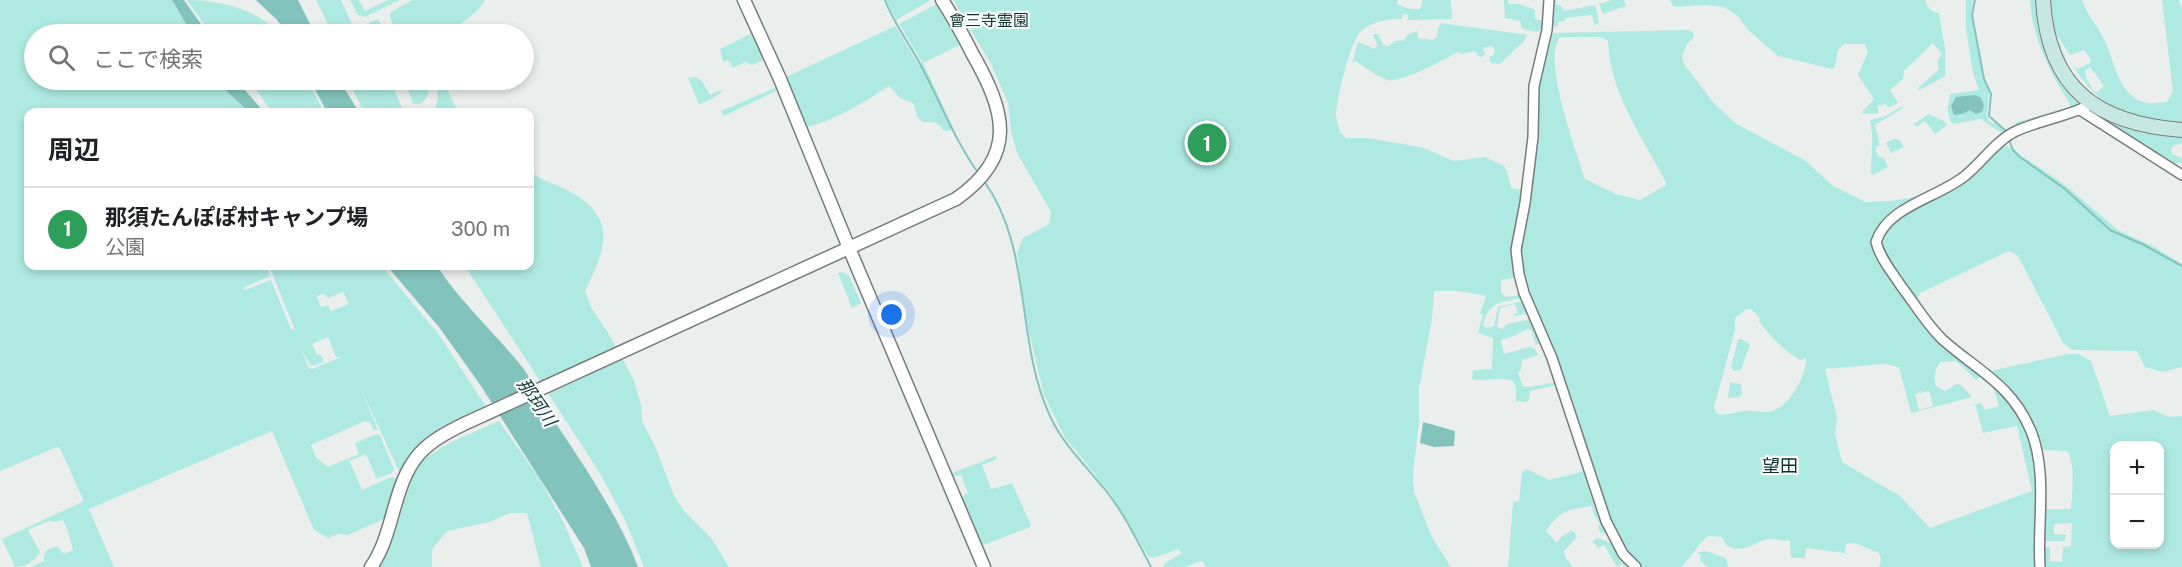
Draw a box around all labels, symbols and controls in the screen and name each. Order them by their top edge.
park label: 會三寺霊園 [949,11,1029,30]
search box [24,24,534,90]
icon: search [45,41,78,74]
text: ここで検索 [93,46,203,72]
pin: 1 [1188,120,1226,166]
text: 周辺 [48,134,100,165]
text: 那須たんぽぽ村キャンプ場 [105,204,368,230]
text: 1 [63,217,72,241]
text: 300 m [451,217,510,241]
text: 公園 [105,235,145,259]
your location [877,300,906,329]
water label: 那珂川 [513,374,562,432]
map controls [2110,441,2164,549]
button: + [2110,441,2164,495]
district label: 望田 [1762,455,1798,476]
button: − [2110,495,2164,549]

